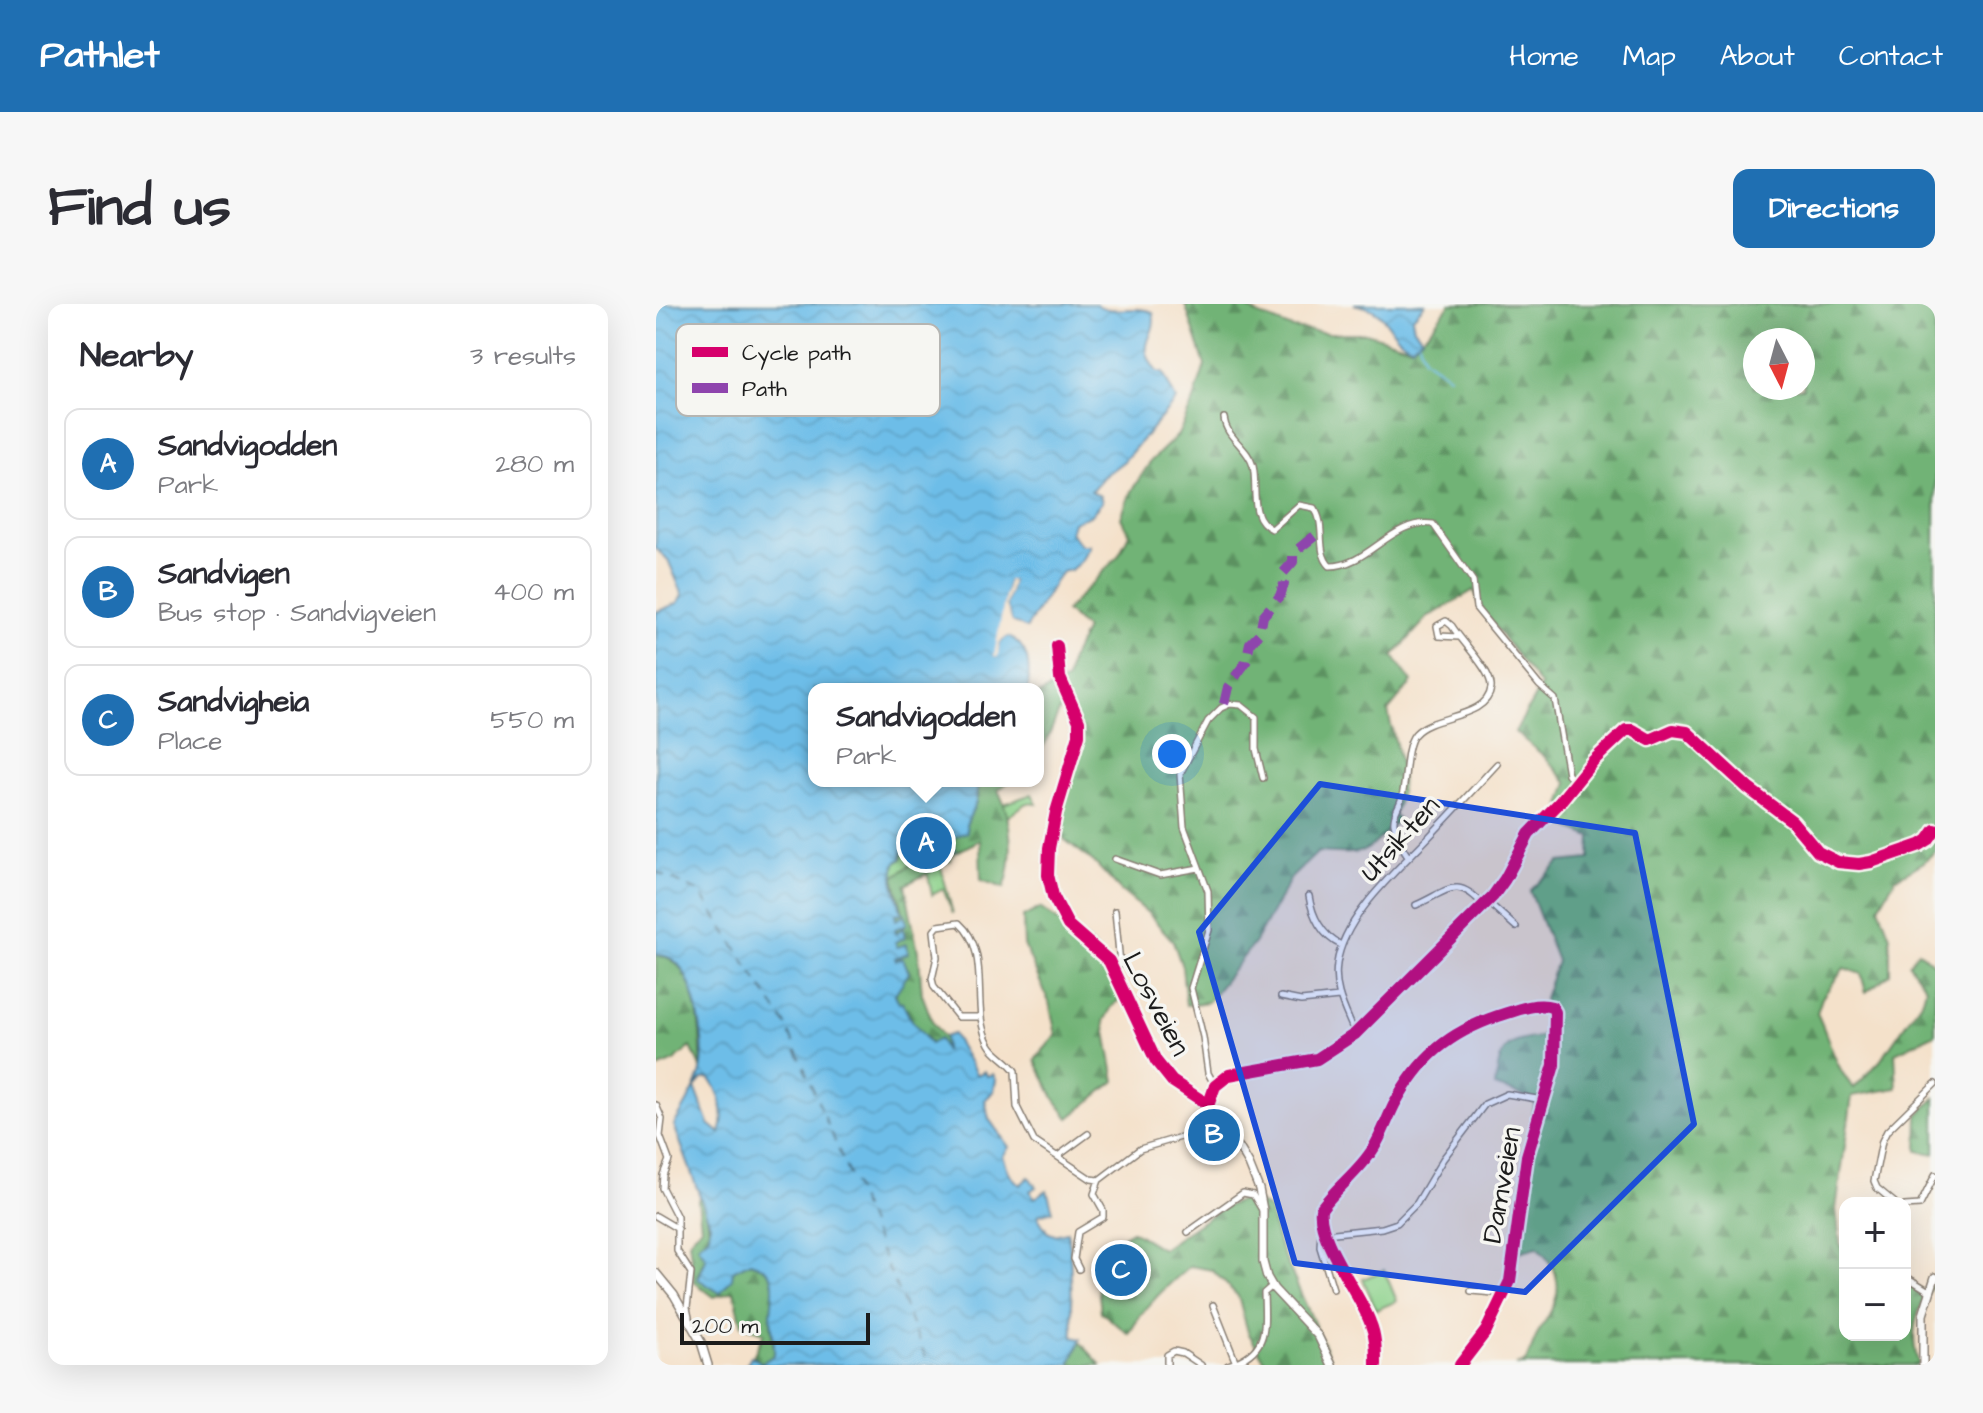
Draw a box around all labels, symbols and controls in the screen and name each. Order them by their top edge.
text: Pathlet [40,30,160,82]
text: Home [1509,37,1579,76]
text: Map [1623,37,1676,76]
text: About [1720,37,1795,76]
text: Contact [1839,37,1943,76]
text: Find us [48,169,231,247]
button: Directions [1733,169,1935,248]
legend [676,324,940,416]
north arrow [1743,328,1815,400]
text: Nearby [80,332,194,380]
text: 3 results [470,338,576,374]
text: Cycle path [742,338,851,370]
text: Path [742,374,787,405]
text: Sandvigodden [158,425,337,467]
text: A [100,446,116,482]
text: 280 m [495,446,574,482]
text: Park [158,467,218,503]
text: Sandvigen [158,553,290,595]
text: B [99,574,117,610]
text: 400 m [493,574,574,610]
text: Bus stop · Sandvigveien [158,595,436,631]
text: Sandvigheia [158,681,309,723]
popup [808,683,1044,787]
text: Sandvigodden [836,696,1016,738]
text: C [99,702,117,738]
text: 550 m [490,702,574,738]
text: Place [158,723,222,759]
your location [1152,734,1192,774]
text: Park [836,738,896,774]
street label: Utsikten [1351,788,1449,890]
pin: A [900,813,952,873]
street label: Losveien [1112,945,1200,1063]
pin: B [1188,1105,1240,1165]
street label: Damveien [1473,1124,1531,1246]
map controls [1839,1197,1911,1341]
button: + [1839,1197,1911,1269]
pin: C [1095,1240,1147,1300]
button: − [1839,1269,1911,1341]
scale bar [680,1309,870,1345]
text: 200 m [692,1311,758,1342]

